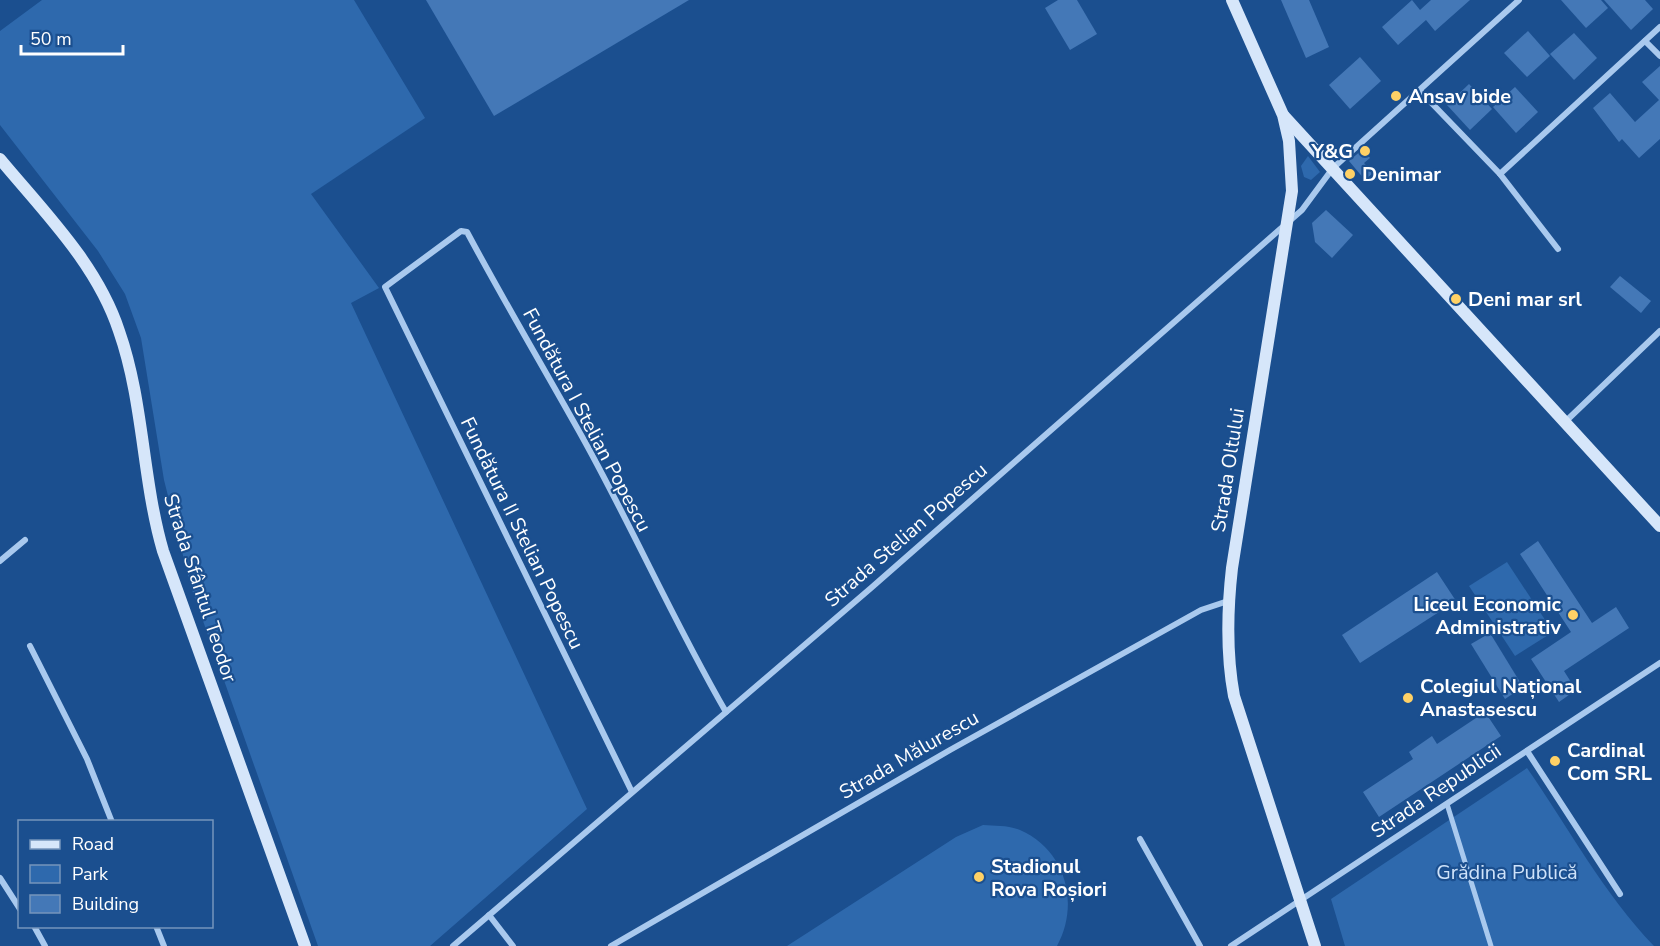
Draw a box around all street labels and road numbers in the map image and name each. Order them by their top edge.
street label: Fundătura I Stelian Popescu [516,303,658,537]
street label: Strada Oltului [1205,406,1251,534]
street label: Fundătura II Stelian Popescu [454,412,590,654]
street label: Strada Stelian Popescu [819,457,993,613]
street label: Strada Sfântul Teodor [157,490,243,686]
street label: Strada Mălurescu [834,704,984,806]
street label: Strada Republicii [1366,737,1506,845]

